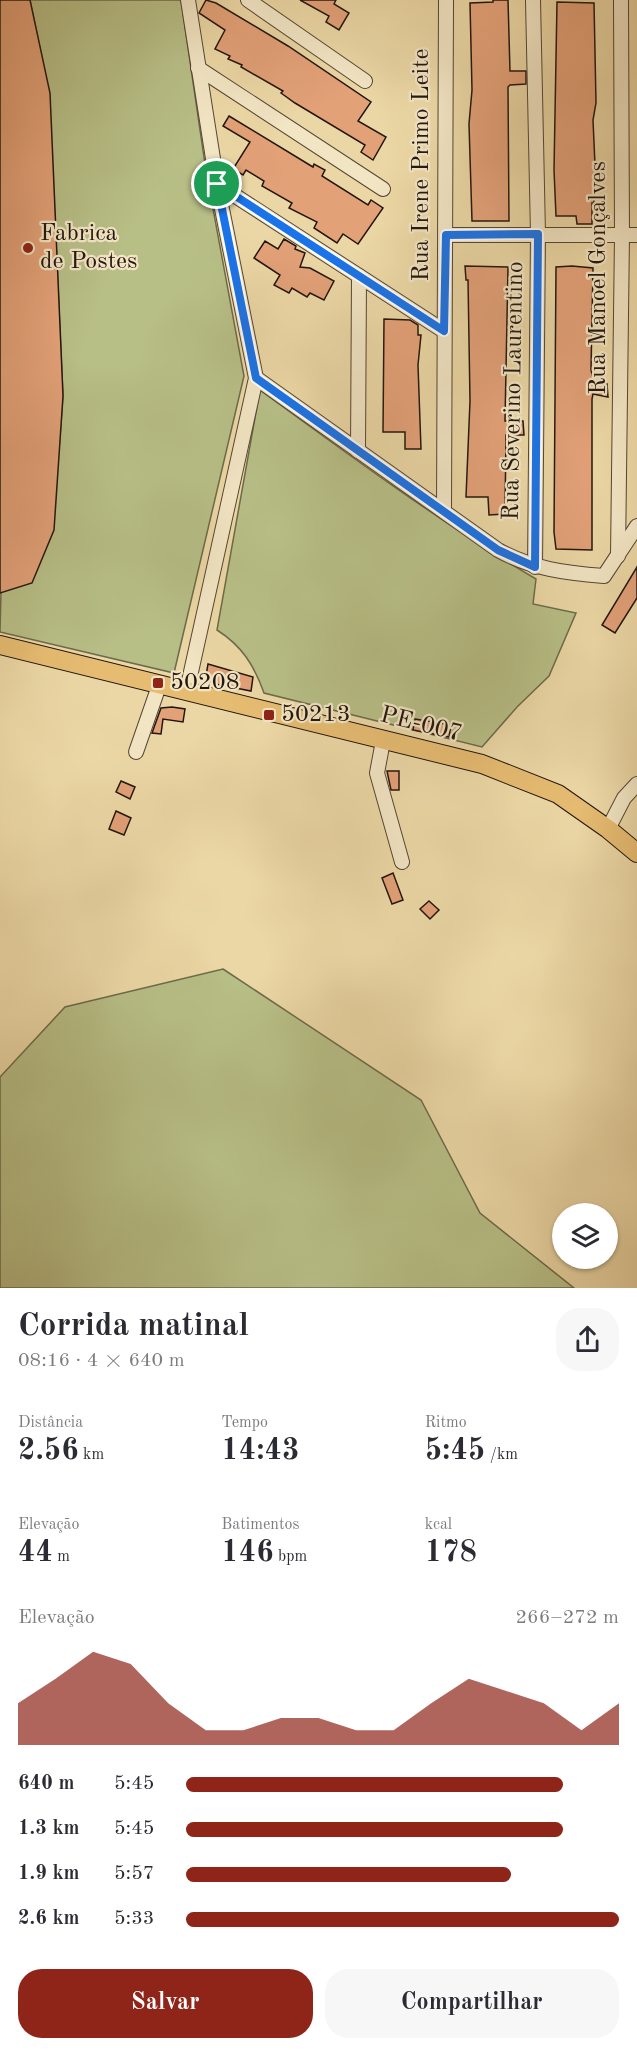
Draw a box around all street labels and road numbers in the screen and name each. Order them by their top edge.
street label: Rua Irene Primo Leite [410,49,434,282]
street label: Rua Manoel Gonçalves [587,161,611,395]
street label: Rua Severino Laurentino [500,261,528,521]
street label: PE-007 [378,703,464,747]

